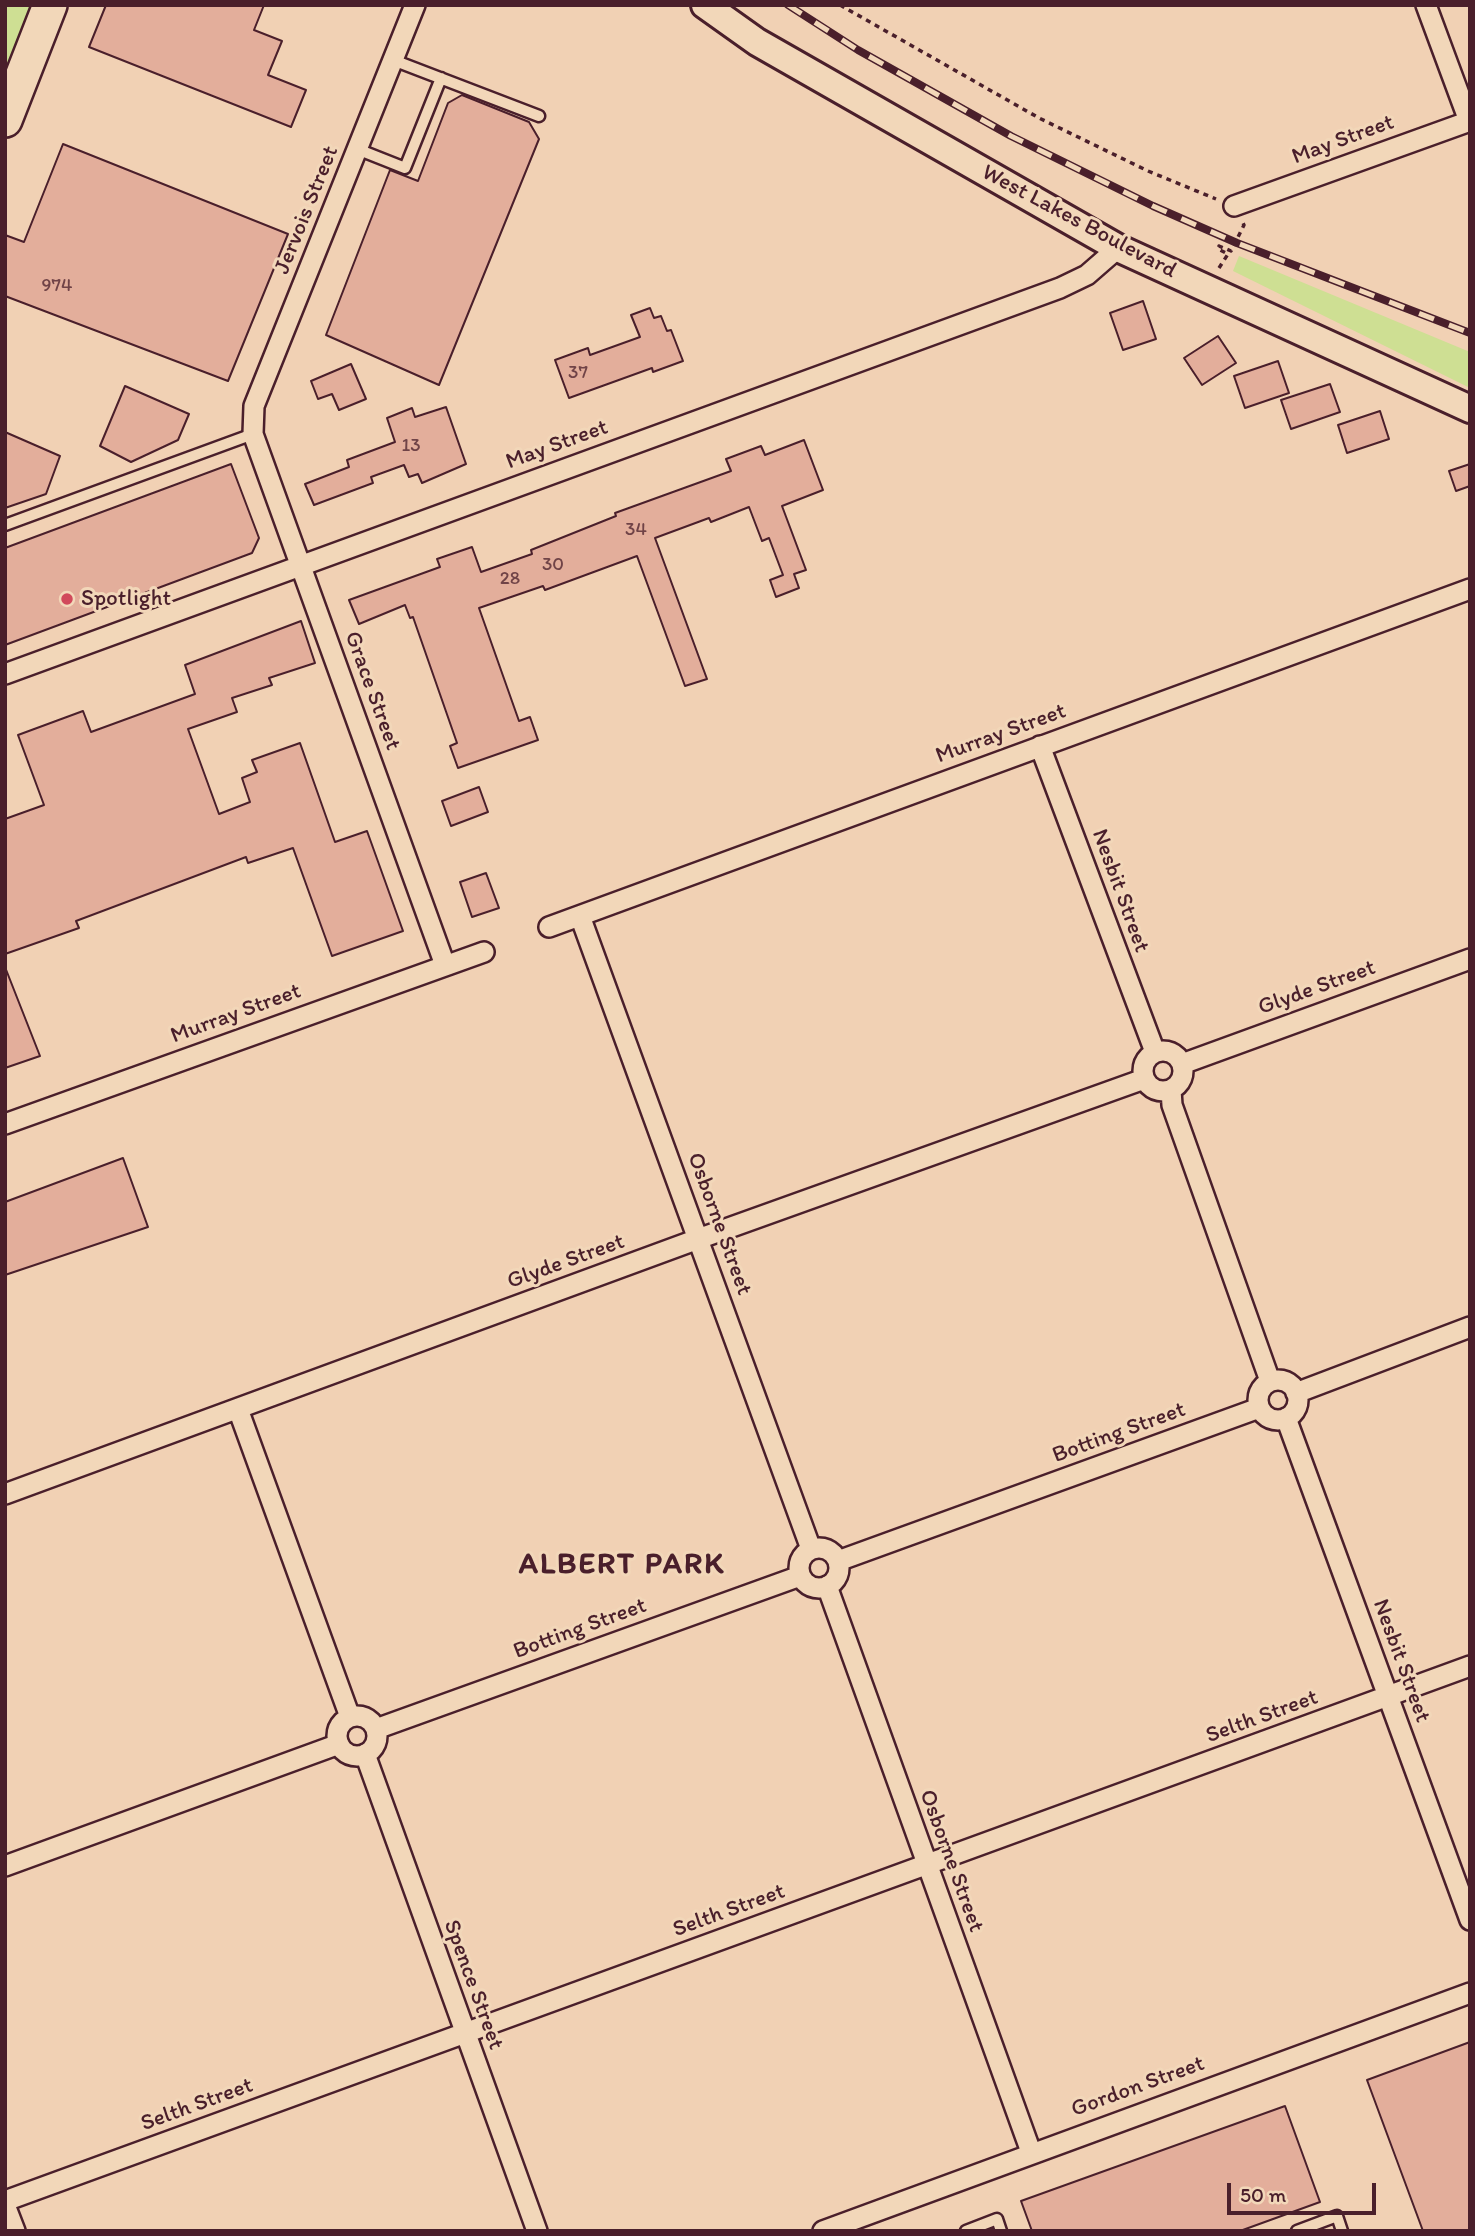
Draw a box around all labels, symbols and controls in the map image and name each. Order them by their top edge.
street label: May Street [1288,109,1398,171]
street label: Jervois Street [269,142,345,278]
street label: West Lakes Boulevard [977,159,1181,285]
house number: 974 [42,275,72,297]
house number: 37 [568,362,588,384]
street label: May Street [502,414,612,476]
house number: 13 [401,435,421,457]
house number: 34 [625,519,647,541]
house number: 30 [542,554,564,576]
house number: 28 [500,568,520,590]
place label: Spotlight [81,585,171,613]
marker: Spotlight [59,591,75,607]
street label: Grace Street [338,628,406,754]
street label: Murray Street [932,698,1070,770]
street label: Nesbit Street [1085,826,1155,956]
street label: Glyde Street [1255,954,1379,1022]
street label: Murray Street [167,978,305,1050]
street label: Osborne Street [680,1149,758,1299]
street label: Glyde Street [504,1228,628,1296]
street label: Botting Street [1049,1396,1189,1470]
district label: ALBERT PARK [520,1547,724,1583]
street label: Botting Street [510,1592,650,1666]
street label: Nesbit Street [1366,1596,1436,1726]
street label: Selth Street [1202,1684,1322,1750]
street label: Osborne Street [912,1786,990,1936]
street label: Selth Street [669,1878,789,1944]
street label: Spence Street [437,1916,509,2054]
street label: Gordon Street [1068,2050,1208,2124]
street label: Selth Street [137,2072,257,2138]
scale bar [1230,2170,1379,2214]
text: 50 m [1240,2182,1286,2207]

